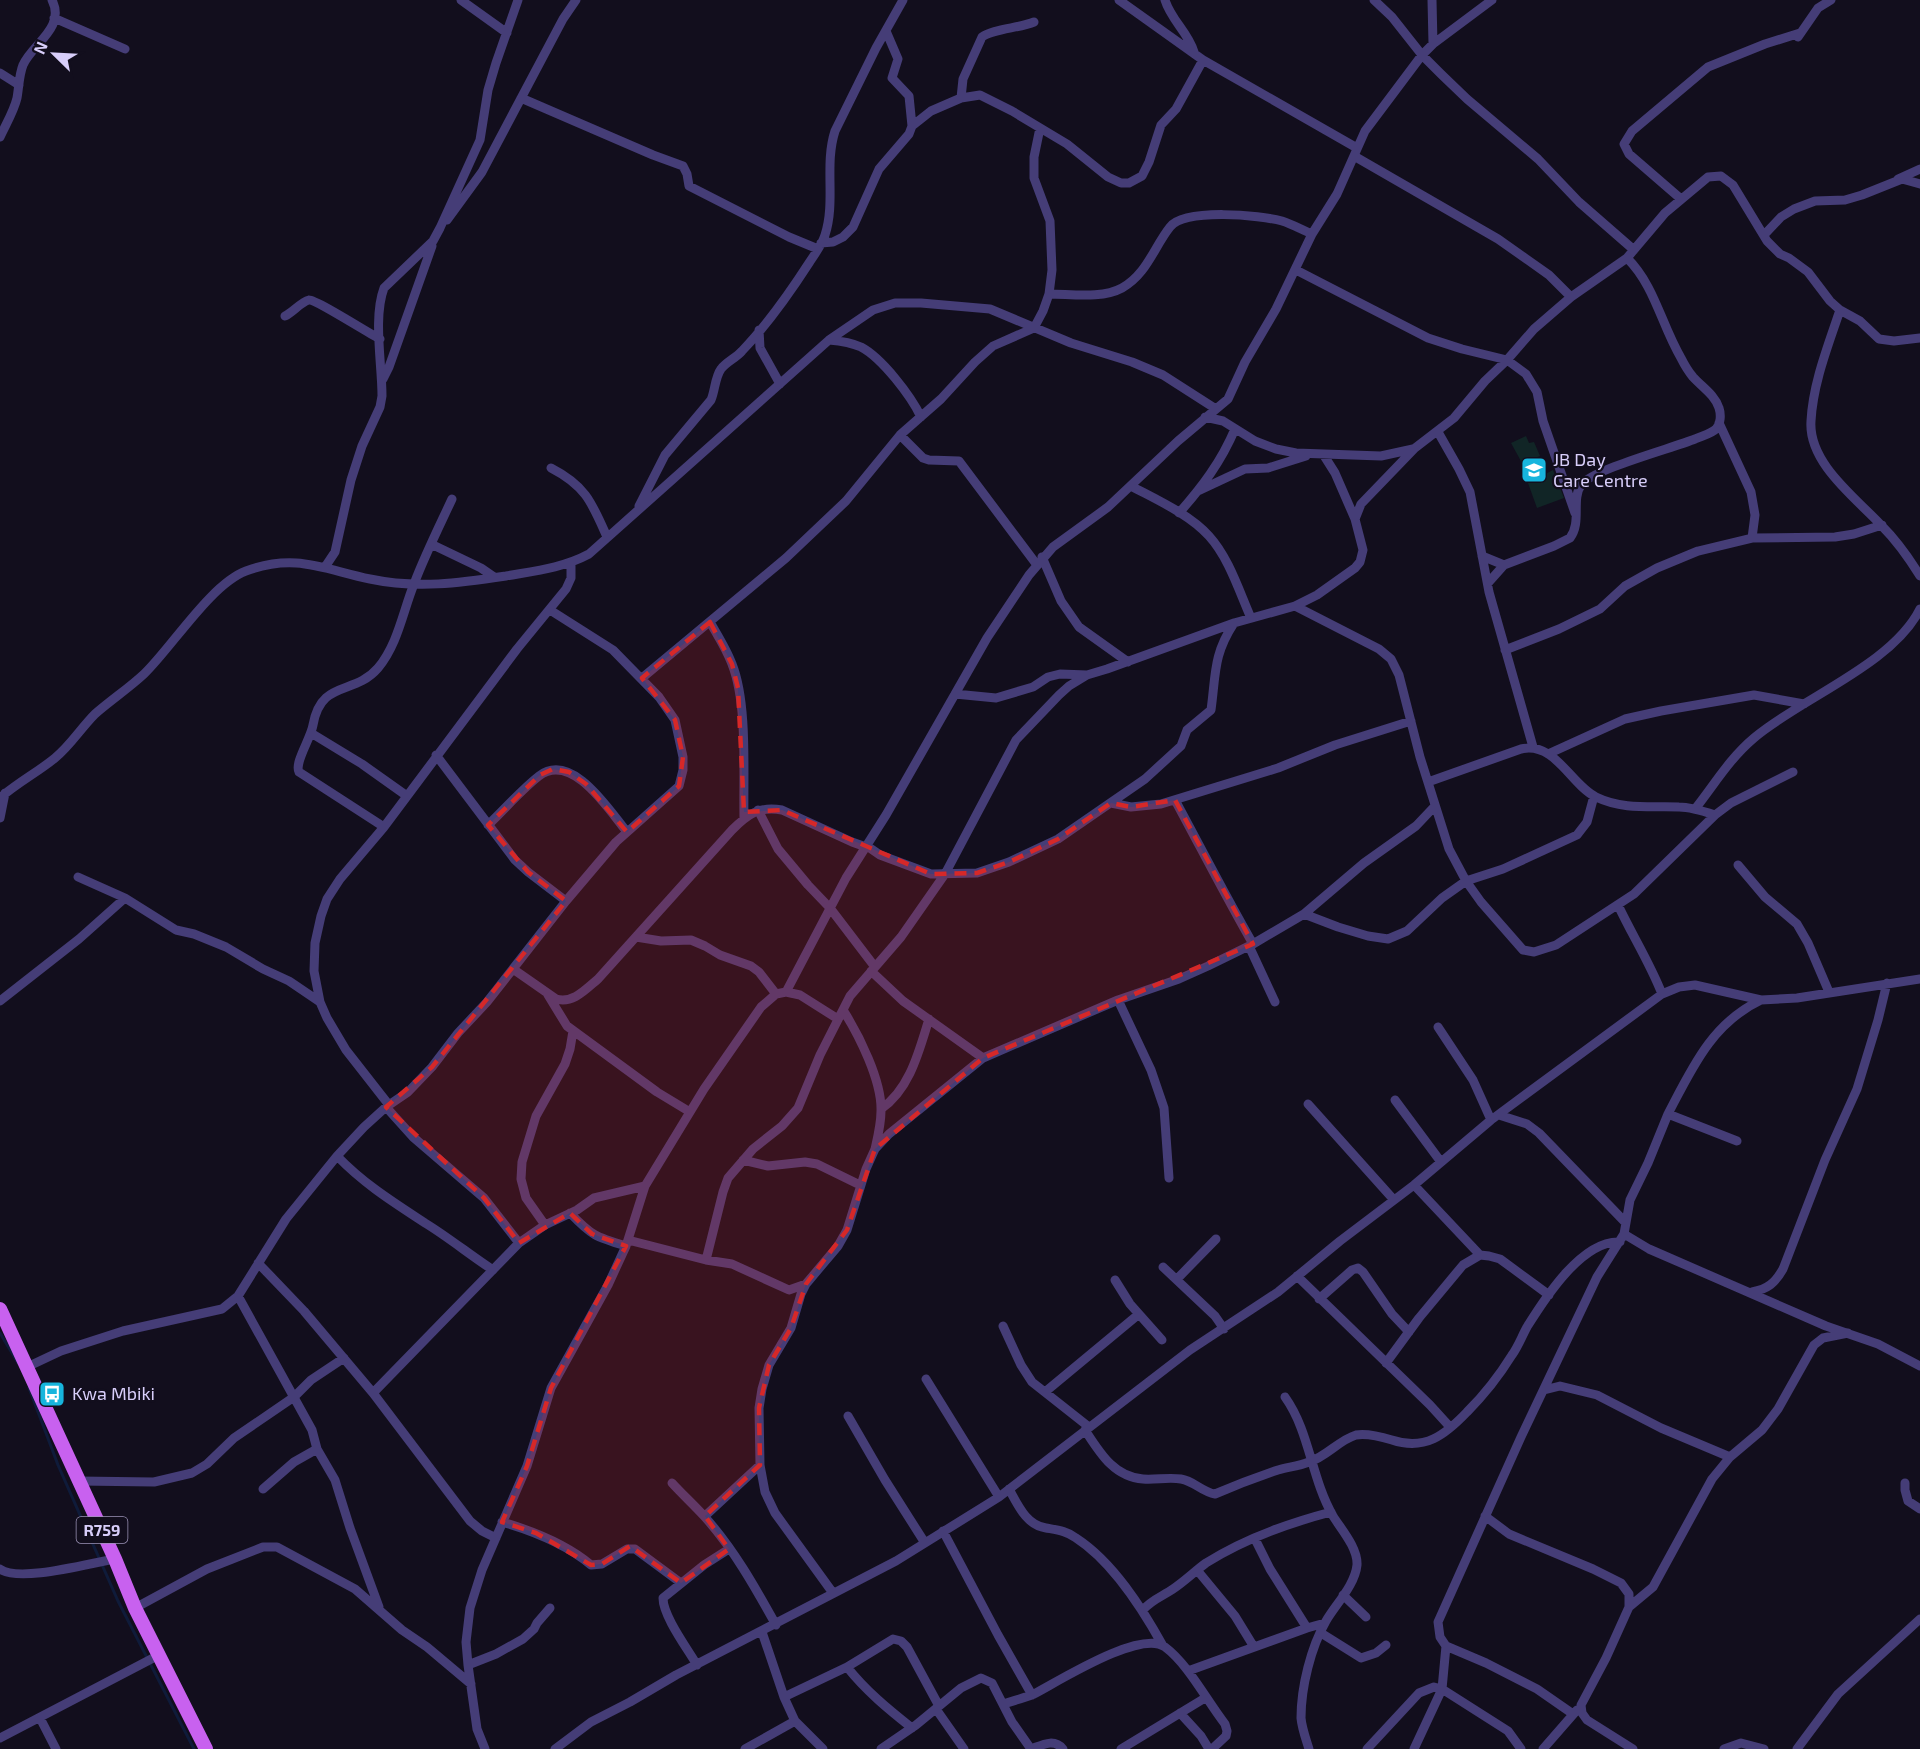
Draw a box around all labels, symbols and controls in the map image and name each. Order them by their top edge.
north arrow [24,24,84,84]
text: N [29,39,51,57]
place label: JB Day Care Centre [1553,448,1648,491]
school or university icon: JB Day Care Centre [1519,455,1549,485]
bus stop icon: Kwa Mbiki [37,1379,67,1409]
place label: Kwa Mbiki [72,1382,155,1404]
road number: R759 [76,1517,128,1543]

